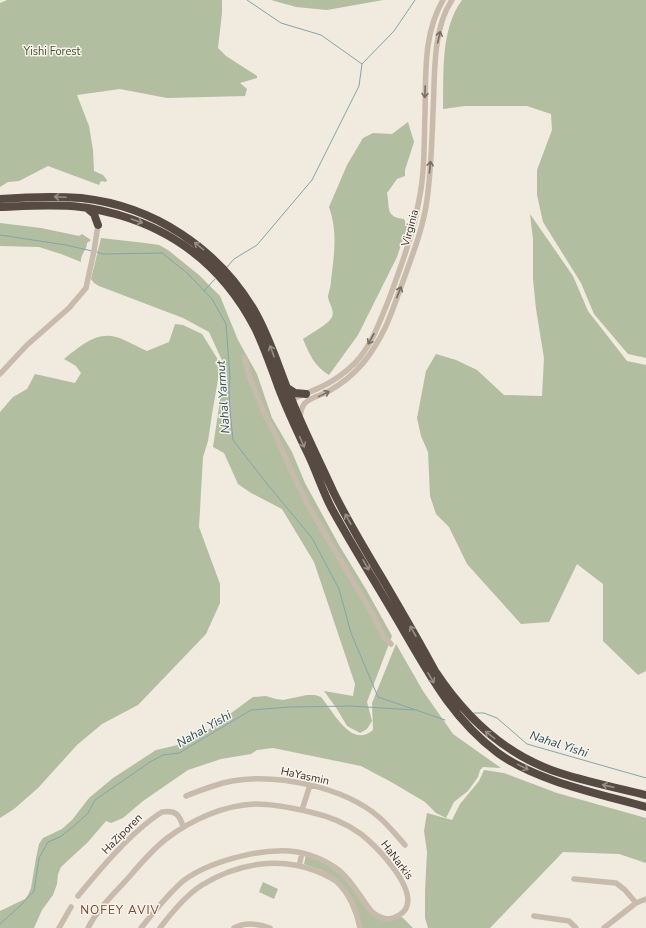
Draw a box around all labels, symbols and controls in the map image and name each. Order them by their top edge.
one-way arrow [435,31,443,44]
park label: Yishi Forest [23,44,81,59]
one-way arrow [422,85,429,98]
one-way arrow [426,161,433,174]
one-way arrow [54,194,67,201]
street label: Virginia [398,208,422,249]
one-way arrow [131,218,144,225]
one-way arrow [193,241,204,250]
one-way arrow [395,287,403,299]
one-way arrow [367,333,375,345]
one-way arrow [268,345,276,357]
water label: Nahal Yarmut [212,359,234,434]
one-way arrow [318,389,330,397]
one-way arrow [299,436,306,448]
one-way arrow [344,513,351,525]
one-way arrow [362,559,370,571]
one-way arrow [409,625,417,637]
one-way arrow [427,672,435,683]
water label: Nahal Yishi [174,707,234,751]
water label: Nahal Yishi [528,727,590,761]
one-way arrow [485,730,496,739]
street label: HaYasmin [279,764,331,788]
one-way arrow [517,764,529,771]
one-way arrow [602,781,615,789]
street label: HaZiporen [98,810,146,858]
street label: HaNarkis [377,837,417,883]
district label: NOFEY AVIV [80,902,160,918]

